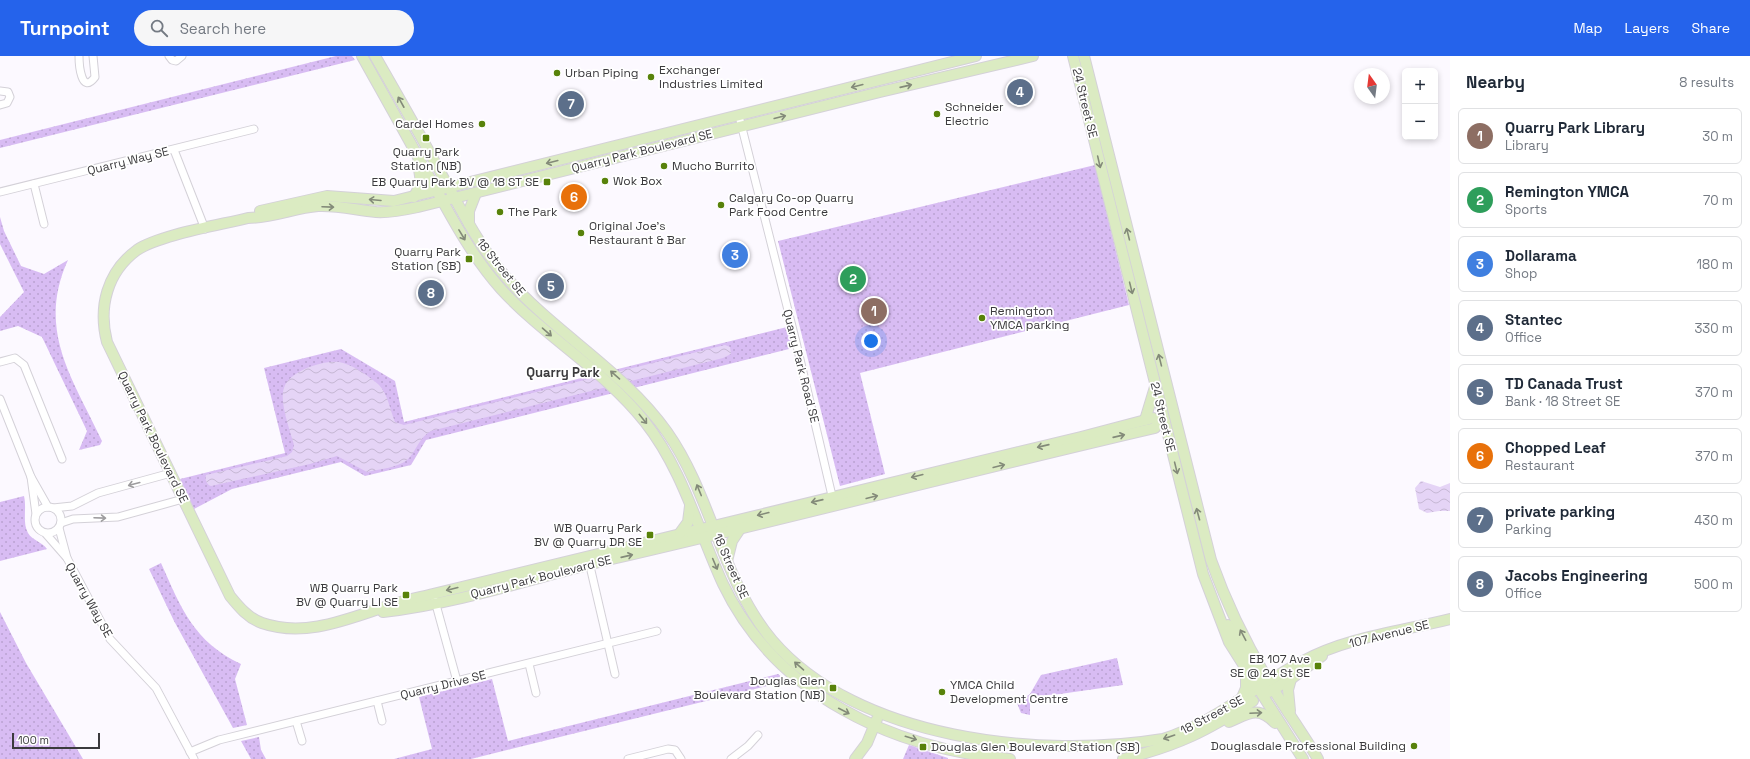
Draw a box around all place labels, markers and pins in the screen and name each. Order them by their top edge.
place label: Exchanger Industries Limited [659,62,763,92]
place label: Urban Piping [565,65,638,81]
marker: Urban Piping [552,68,562,78]
marker: Exchanger Industries Limited [646,72,656,82]
pin: 4 [1007,77,1033,107]
pin: 7 [558,89,584,119]
place label: Schneider Electric [945,99,1004,129]
marker: Schneider Electric [932,109,942,119]
place label: Cardel Homes [395,116,474,132]
marker: Cardel Homes [477,119,487,129]
marker: Quarry Park Station (NB) [421,133,431,143]
place label: Quarry Park Station (NB) [391,144,461,174]
place label: Mucho Burrito [672,158,755,174]
marker: Mucho Burrito [659,161,669,171]
place label: Wok Box [613,173,662,189]
place label: EB Quarry Park BV @ 18 ST SE [371,174,539,190]
marker: Wok Box [600,176,610,186]
marker: EB Quarry Park BV @ 18 ST SE [542,177,552,187]
pin: 6 [561,182,587,212]
place label: Calgary Co-op Quarry Park Food Centre [729,190,854,220]
marker: Calgary Co-op Quarry Park Food Centre [716,200,726,210]
place label: The Park [508,204,558,220]
marker: The Park [495,207,505,217]
place label: Original Joe's Restaurant & Bar [589,218,687,248]
marker: Original Joe's Restaurant & Bar [576,228,586,238]
pin: 3 [722,240,748,270]
place label: Quarry Park Station (SB) [391,244,462,274]
marker: Quarry Park Station (SB) [464,254,474,264]
pin: 2 [840,264,866,294]
pin: 5 [538,271,564,301]
pin: 8 [418,278,444,308]
pin: 1 [861,296,887,326]
place label: Remington YMCA parking [990,303,1069,333]
marker: Remington YMCA parking [977,313,987,323]
place label: WB Quarry Park BV @ Quarry DR SE [534,520,643,550]
marker: WB Quarry Park BV @ Quarry DR SE [645,530,655,540]
place label: WB Quarry Park BV @ Quarry LI SE [296,580,399,610]
marker: WB Quarry Park BV @ Quarry LI SE [401,590,411,600]
place label: EB 107 Ave SE @ 24 St SE [1230,651,1310,681]
marker: EB 107 Ave SE @ 24 St SE [1313,661,1323,671]
place label: Douglas Glen Boulevard Station (NB) [694,673,825,703]
place label: YMCA Child Development Centre [950,677,1068,707]
marker: Douglas Glen Boulevard Station (NB) [828,683,838,693]
marker: YMCA Child Development Centre [937,687,947,697]
place label: Douglasdale Professional Building [1211,738,1406,754]
place label: Douglas Glen Boulevard Station (SB) [931,739,1140,755]
marker: Douglasdale Professional Building [1409,741,1419,751]
marker: Douglas Glen Boulevard Station (SB) [918,742,928,752]

